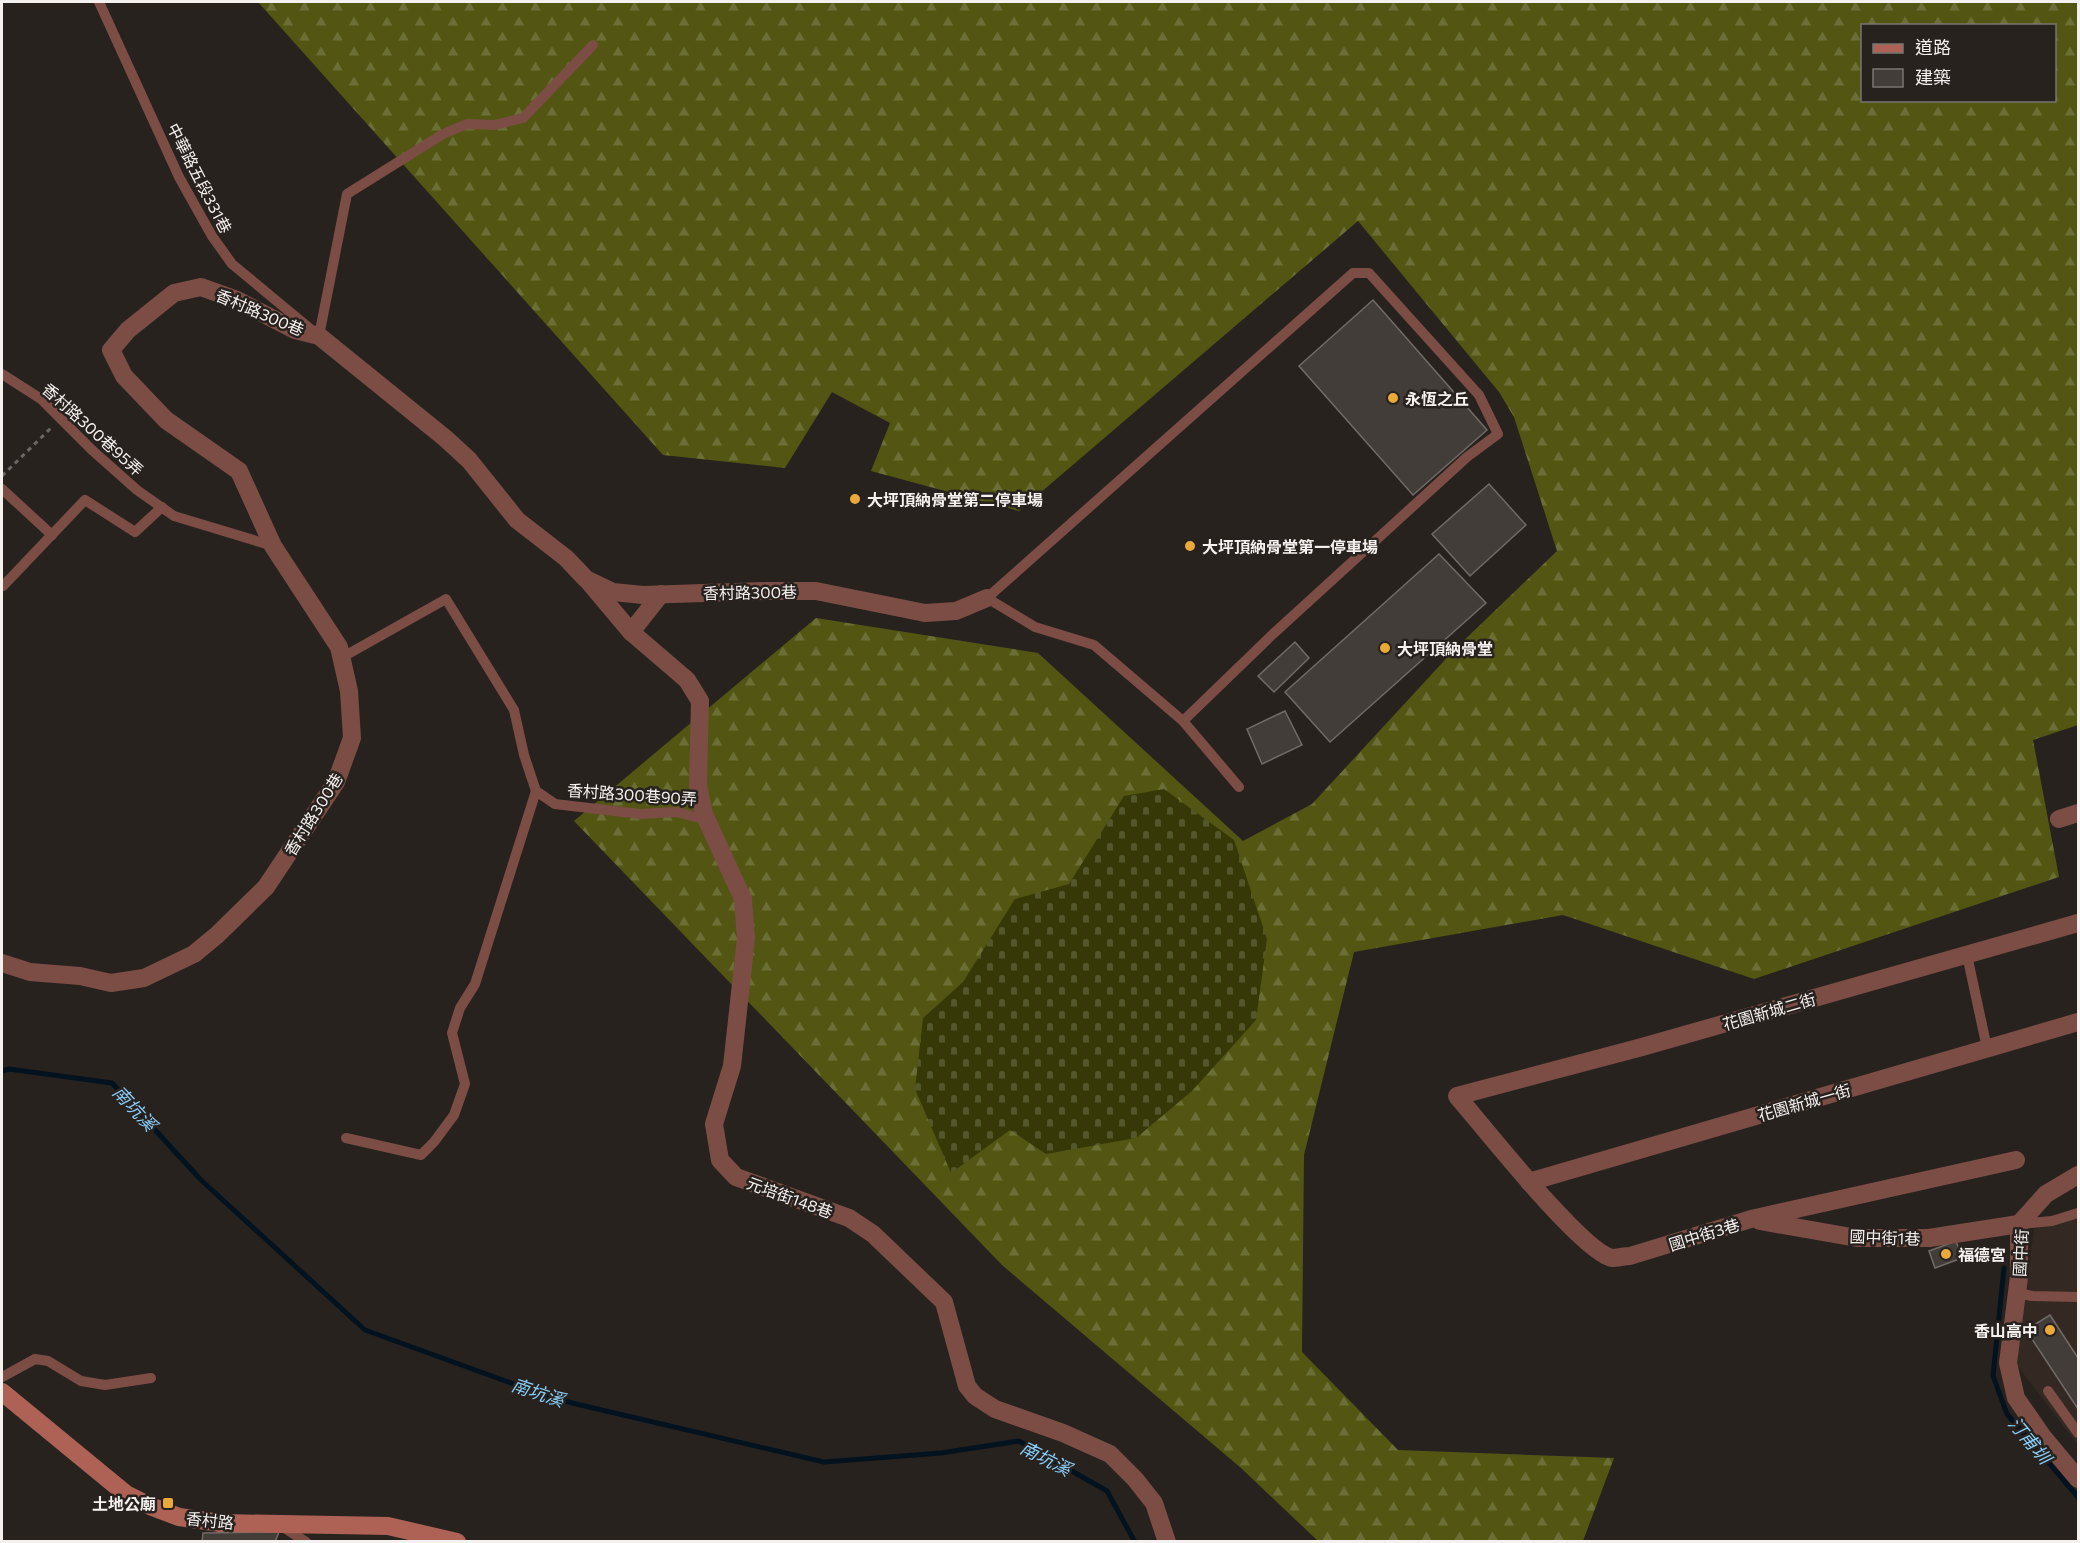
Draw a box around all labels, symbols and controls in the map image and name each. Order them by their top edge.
legend [1861,24,2056,102]
text: 道路 [1915,36,1951,58]
text: 建築 [1915,66,1951,88]
street label: 中華路五段331巷 [164,120,236,236]
street label: 香村路300巷 [213,285,307,339]
street label: 香村路300巷95弄 [39,379,147,479]
place label: 永恆之丘 [1405,389,1469,408]
marker: 永恆之丘 [1386,391,1400,405]
place label: 大坪頂納骨堂第二停車場 [867,490,1043,509]
marker: 大坪頂納骨堂第二停車場 [848,492,862,506]
place label: 大坪頂納骨堂第一停車場 [1202,537,1378,556]
marker: 大坪頂納骨堂第一停車場 [1183,539,1197,553]
street label: 香村路300巷 [703,582,797,602]
place label: 大坪頂納骨堂 [1397,639,1493,658]
marker: 大坪頂納骨堂 [1378,641,1392,655]
street label: 香村路300巷 [280,769,346,859]
street label: 香村路300巷90弄 [566,780,698,808]
street label: 花園新城二街 [1720,989,1818,1033]
street label: 花園新城一街 [1755,1080,1853,1124]
water label: 南坑溪 [109,1081,164,1137]
street label: 元培街148巷 [744,1173,836,1221]
street label: 國中街3巷 [1666,1214,1742,1254]
street label: 國中街1巷 [1849,1226,1921,1248]
street label: 國中街 [2009,1229,2031,1277]
place label: 福德宮 [1958,1245,2006,1264]
marker: 福德宮 [1939,1247,1953,1261]
place label: 香山高中 [1974,1321,2038,1340]
marker: 香山高中 [2043,1323,2057,1337]
water label: 南坑溪 [509,1373,570,1412]
water label: 汀甫圳 [2004,1412,2058,1470]
water label: 南坑溪 [1017,1436,1078,1481]
place label: 土地公廟 [92,1494,156,1513]
marker: 土地公廟 [161,1496,175,1510]
street label: 香村路 [185,1508,235,1532]

